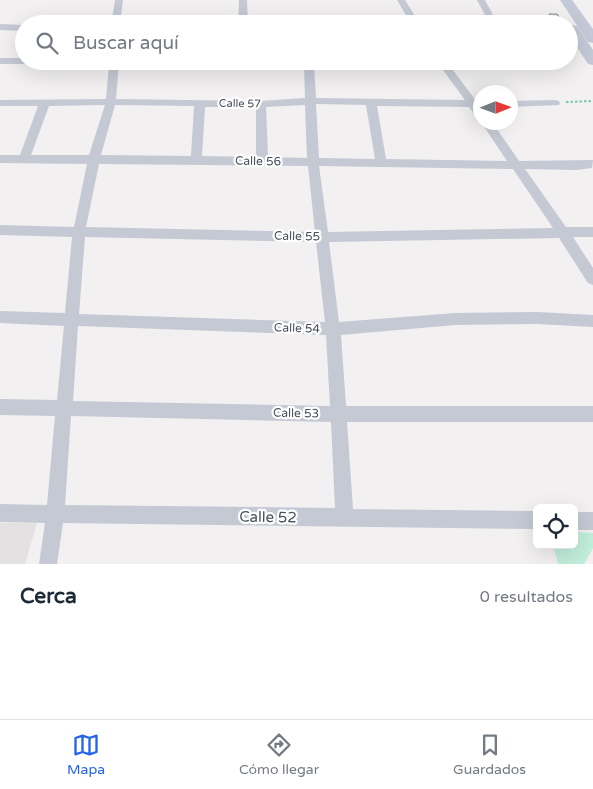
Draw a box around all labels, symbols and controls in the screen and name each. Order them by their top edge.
search box [15,15,578,70]
icon: search [33,29,61,57]
text: Buscar aquí [73,32,179,54]
north arrow [473,85,518,130]
street label: Calle 57 [219,97,261,110]
street label: Calle 56 [235,154,281,168]
street label: Calle 55 [274,229,320,243]
street label: Calle 54 [274,320,321,336]
street label: Calle 53 [273,406,319,420]
map controls [533,504,578,549]
button: locate [533,504,578,549]
street label: Calle 52 [239,507,297,527]
text: Cerca [20,584,77,609]
text: 0 resultados [480,587,573,607]
tab: Mapa [67,731,105,778]
tab: Cómo llegar [239,731,319,778]
tab: Guardados [453,731,526,778]

